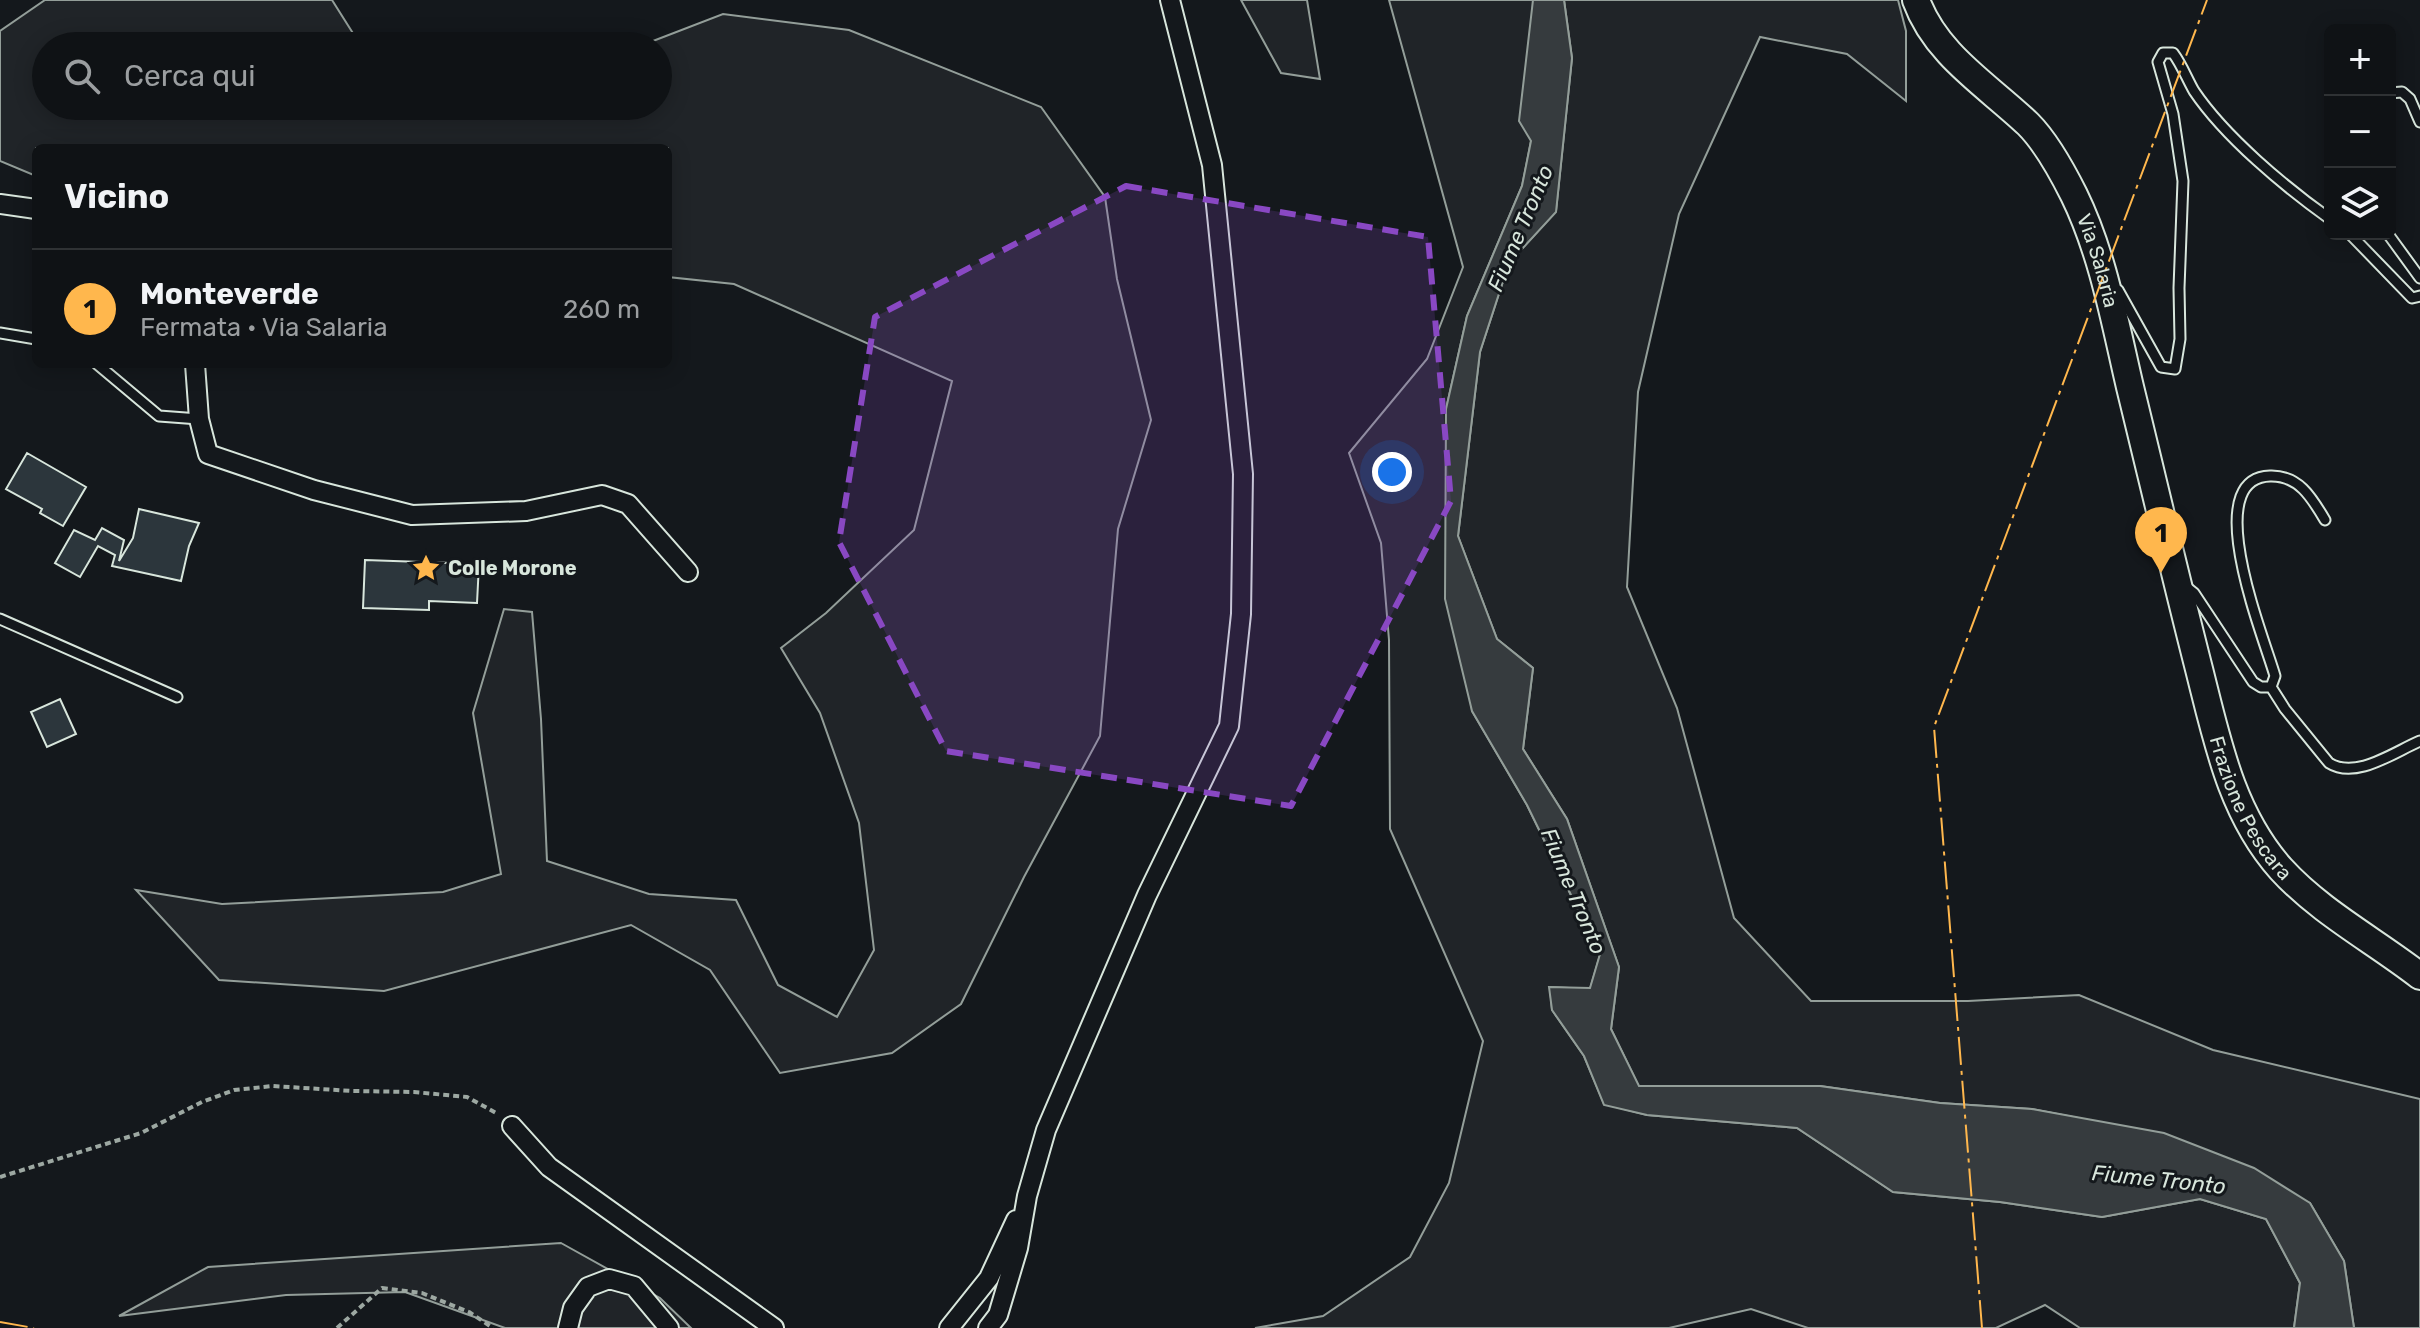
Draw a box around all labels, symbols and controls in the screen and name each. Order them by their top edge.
map controls [2324,24,2396,240]
button: + [2324,24,2396,96]
search box [32,32,672,120]
icon: search [60,54,104,98]
text: Cerca qui [124,58,256,94]
button: − [2324,96,2396,168]
water label: Fiume Tronto [1482,161,1559,295]
button: layers [2324,168,2396,240]
text: Vicino [64,176,169,217]
street label: Via Salaria [2072,210,2123,310]
text: Monteverde [140,276,319,312]
text: 1 [84,294,96,325]
text: 260 m [563,294,640,325]
text: Fermata · Via Salaria [140,312,387,343]
your location [1372,452,1412,492]
pin: 1 [2135,507,2187,573]
place icon: Colle Morone [411,553,441,583]
place label: Colle Morone [448,556,577,580]
street label: Frazione Pescara [2205,733,2297,885]
water label: Fiume Tronto [1535,824,1612,958]
water label: Fiume Tronto [2091,1159,2227,1200]

